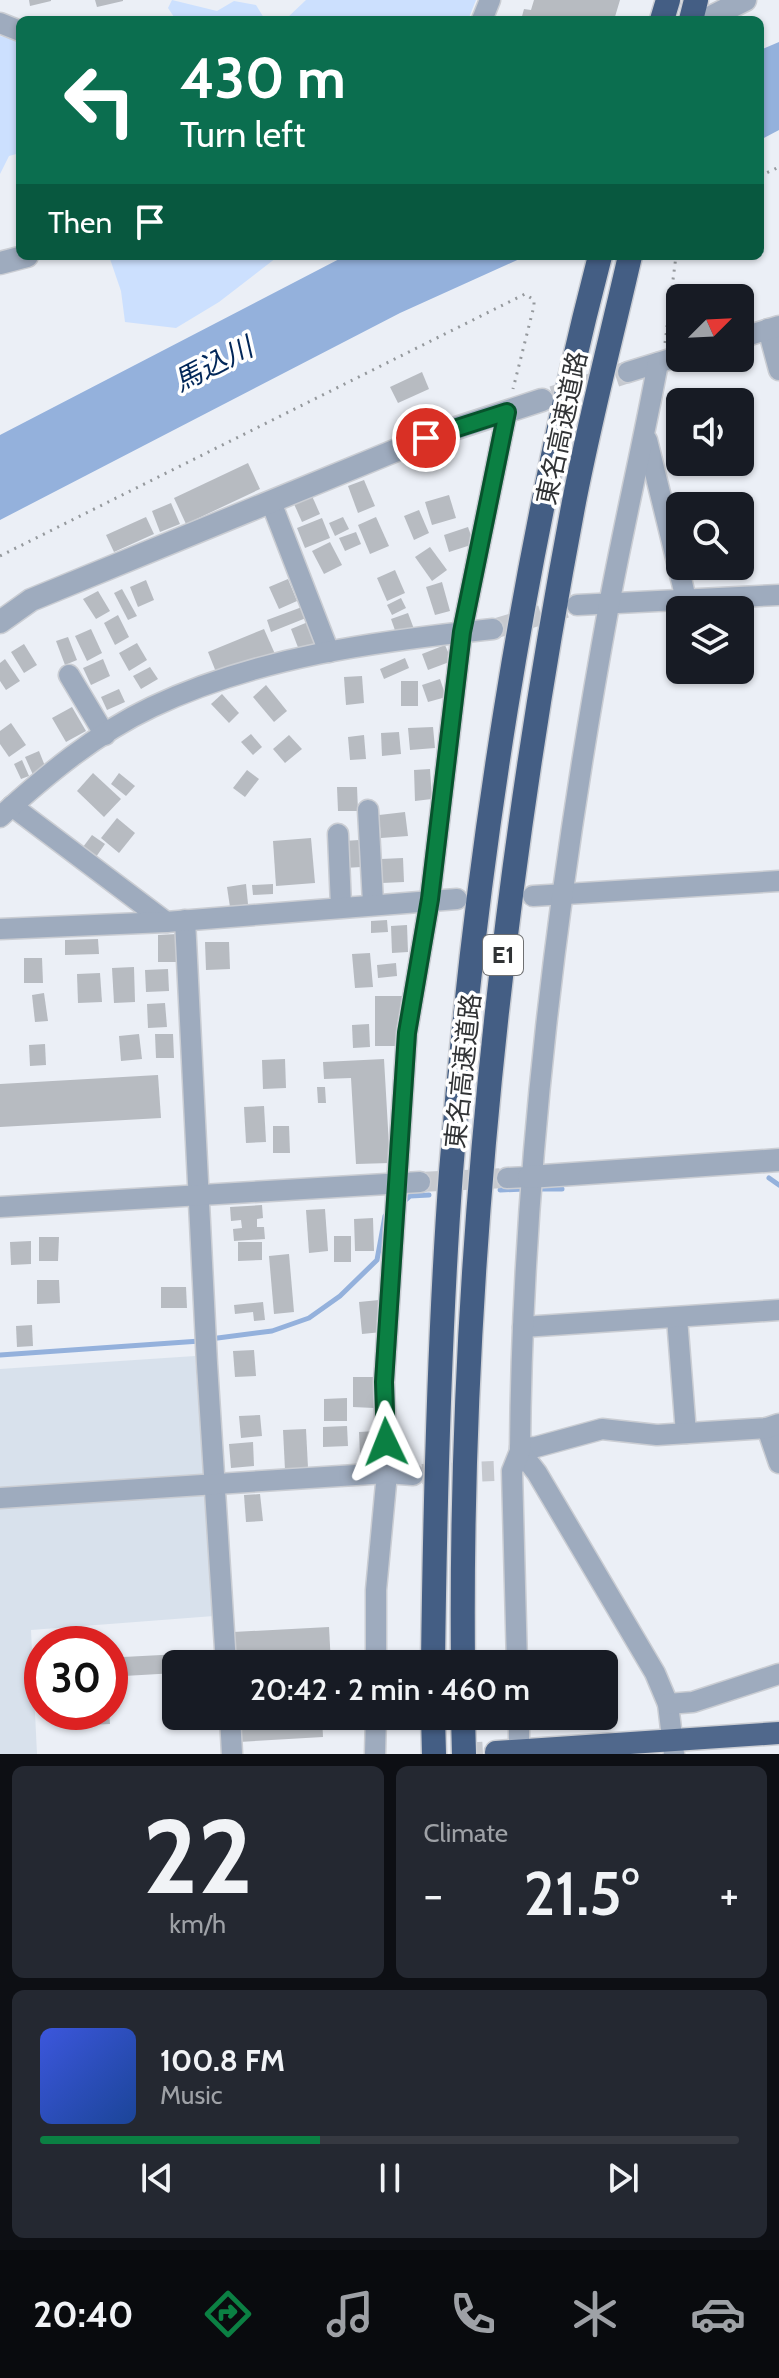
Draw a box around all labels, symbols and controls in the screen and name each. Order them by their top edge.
text: 430 m [180,44,346,112]
icon: left [48,48,152,152]
text: Turn left [180,112,305,156]
icon: arrive [128,200,172,244]
text: Then [48,204,112,241]
north arrow [666,284,754,372]
map controls [666,284,754,684]
water label: 馬込川 [168,328,261,398]
street label: 東名高速道路 [530,348,594,508]
button: sound [666,388,754,476]
pin [392,404,460,472]
icon: arrive [404,416,448,460]
button: search [666,492,754,580]
button: layers [666,596,754,684]
road number: E1 [483,935,523,975]
street label: 東名高速道路 [439,992,487,1150]
position arrow [344,1400,428,1484]
speed limit sign: 30 [24,1626,128,1730]
text: 20:42 · 2 min · 460 m [250,1671,530,1708]
text: 22 [143,1793,253,1919]
text: Climate [424,1817,508,1849]
text: 21.5° [523,1857,639,1930]
text: − [424,1868,443,1921]
text: + [720,1868,739,1921]
text: km/h [169,1908,226,1940]
text: 100.8 FM [160,2042,285,2079]
text: Music [160,2079,223,2111]
icon: previous [135,2156,179,2200]
icon: pause [368,2156,412,2200]
icon: next [601,2156,645,2200]
icon: directions [200,2286,256,2342]
icon: music [322,2286,378,2342]
icon: phone [445,2286,501,2342]
icon: climate [567,2286,623,2342]
icon: car [690,2286,746,2342]
text: 20:40 [33,2292,133,2336]

